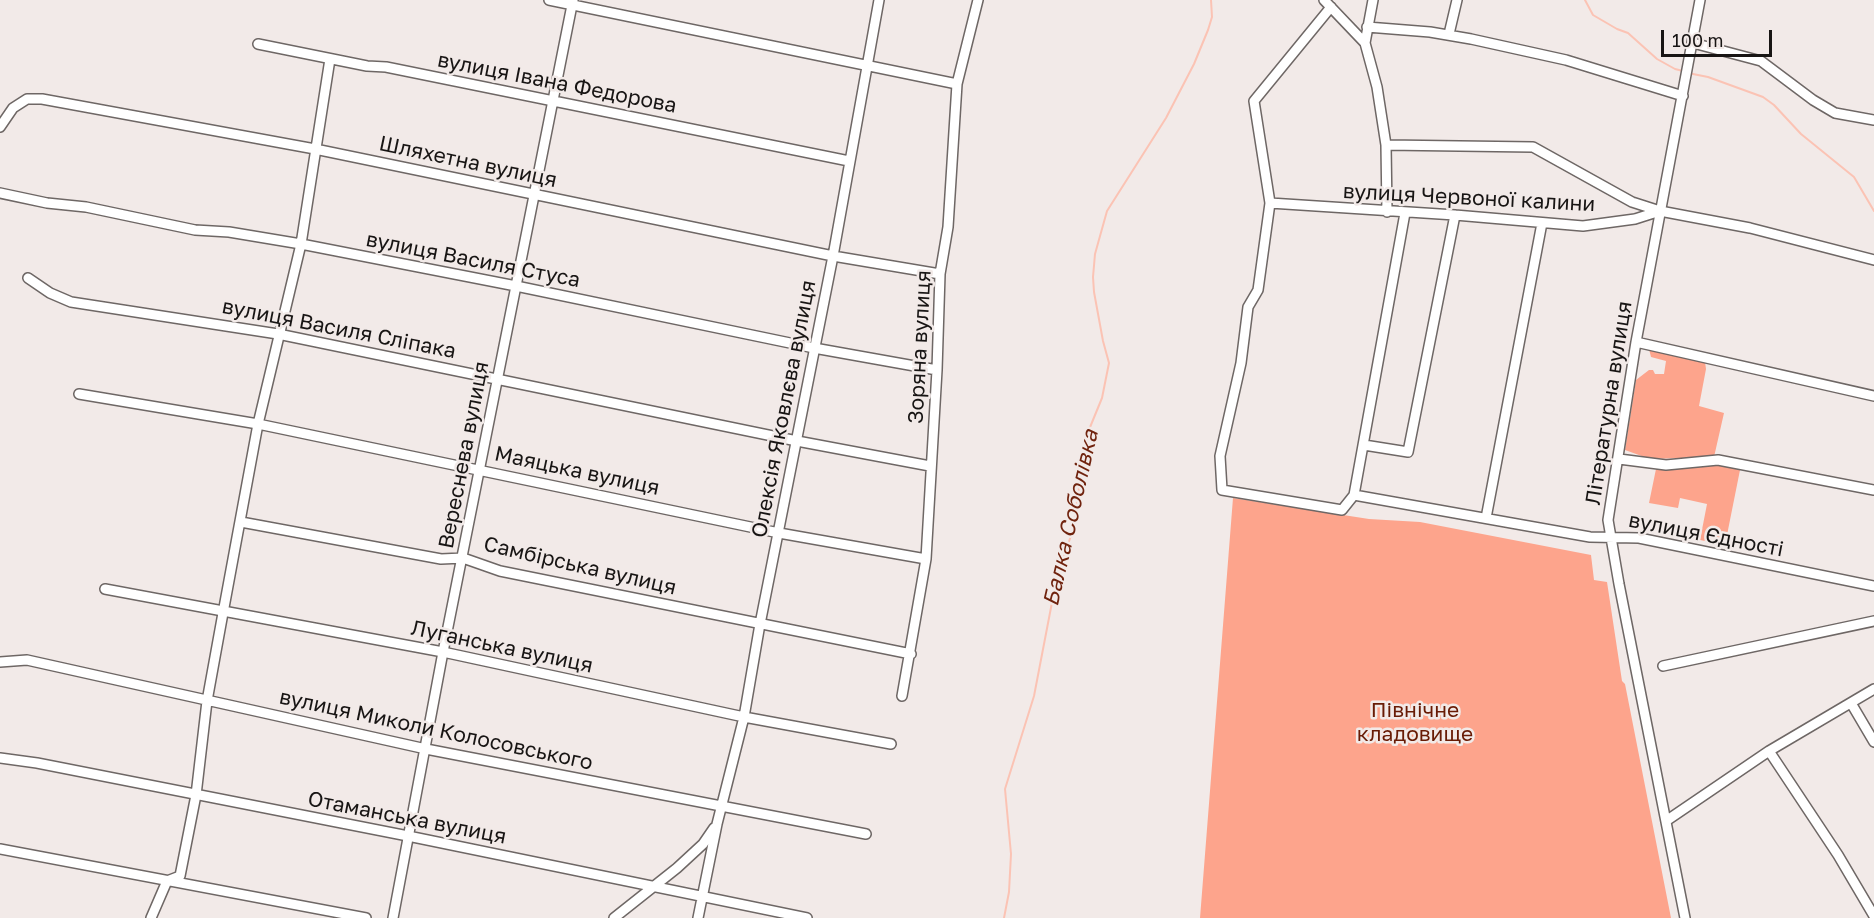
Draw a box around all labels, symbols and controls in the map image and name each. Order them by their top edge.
scale bar [1664,18,1775,56]
text: 100 m [1672,29,1723,51]
street label: вулиця Івана Федорова [435,47,679,119]
street label: Шляхетна вулиця [377,131,559,193]
street label: вулиця Червоної калини [1342,179,1596,217]
street label: вулиця Василя Стуса [364,227,582,293]
street label: Зоряна вулиця [903,269,937,425]
street label: Олексія Яковлєва вулиця [747,278,821,540]
street label: вулиця Василя Сліпака [220,294,458,364]
street label: Літературна вулиця [1580,299,1638,507]
street label: Вереснева вулиця [434,359,494,551]
water label: Балка Соболівка [1038,427,1104,609]
street label: Маяцька вулиця [492,441,662,501]
street label: вулиця Єдності [1626,508,1786,562]
street label: Самбірська вулиця [481,532,679,600]
street label: Луганська вулиця [409,615,595,679]
street label: вулиця Миколи Колосовського [277,684,595,776]
park label: Північне кладовище [1357,697,1473,747]
street label: Отаманська вулиця [306,786,508,850]

